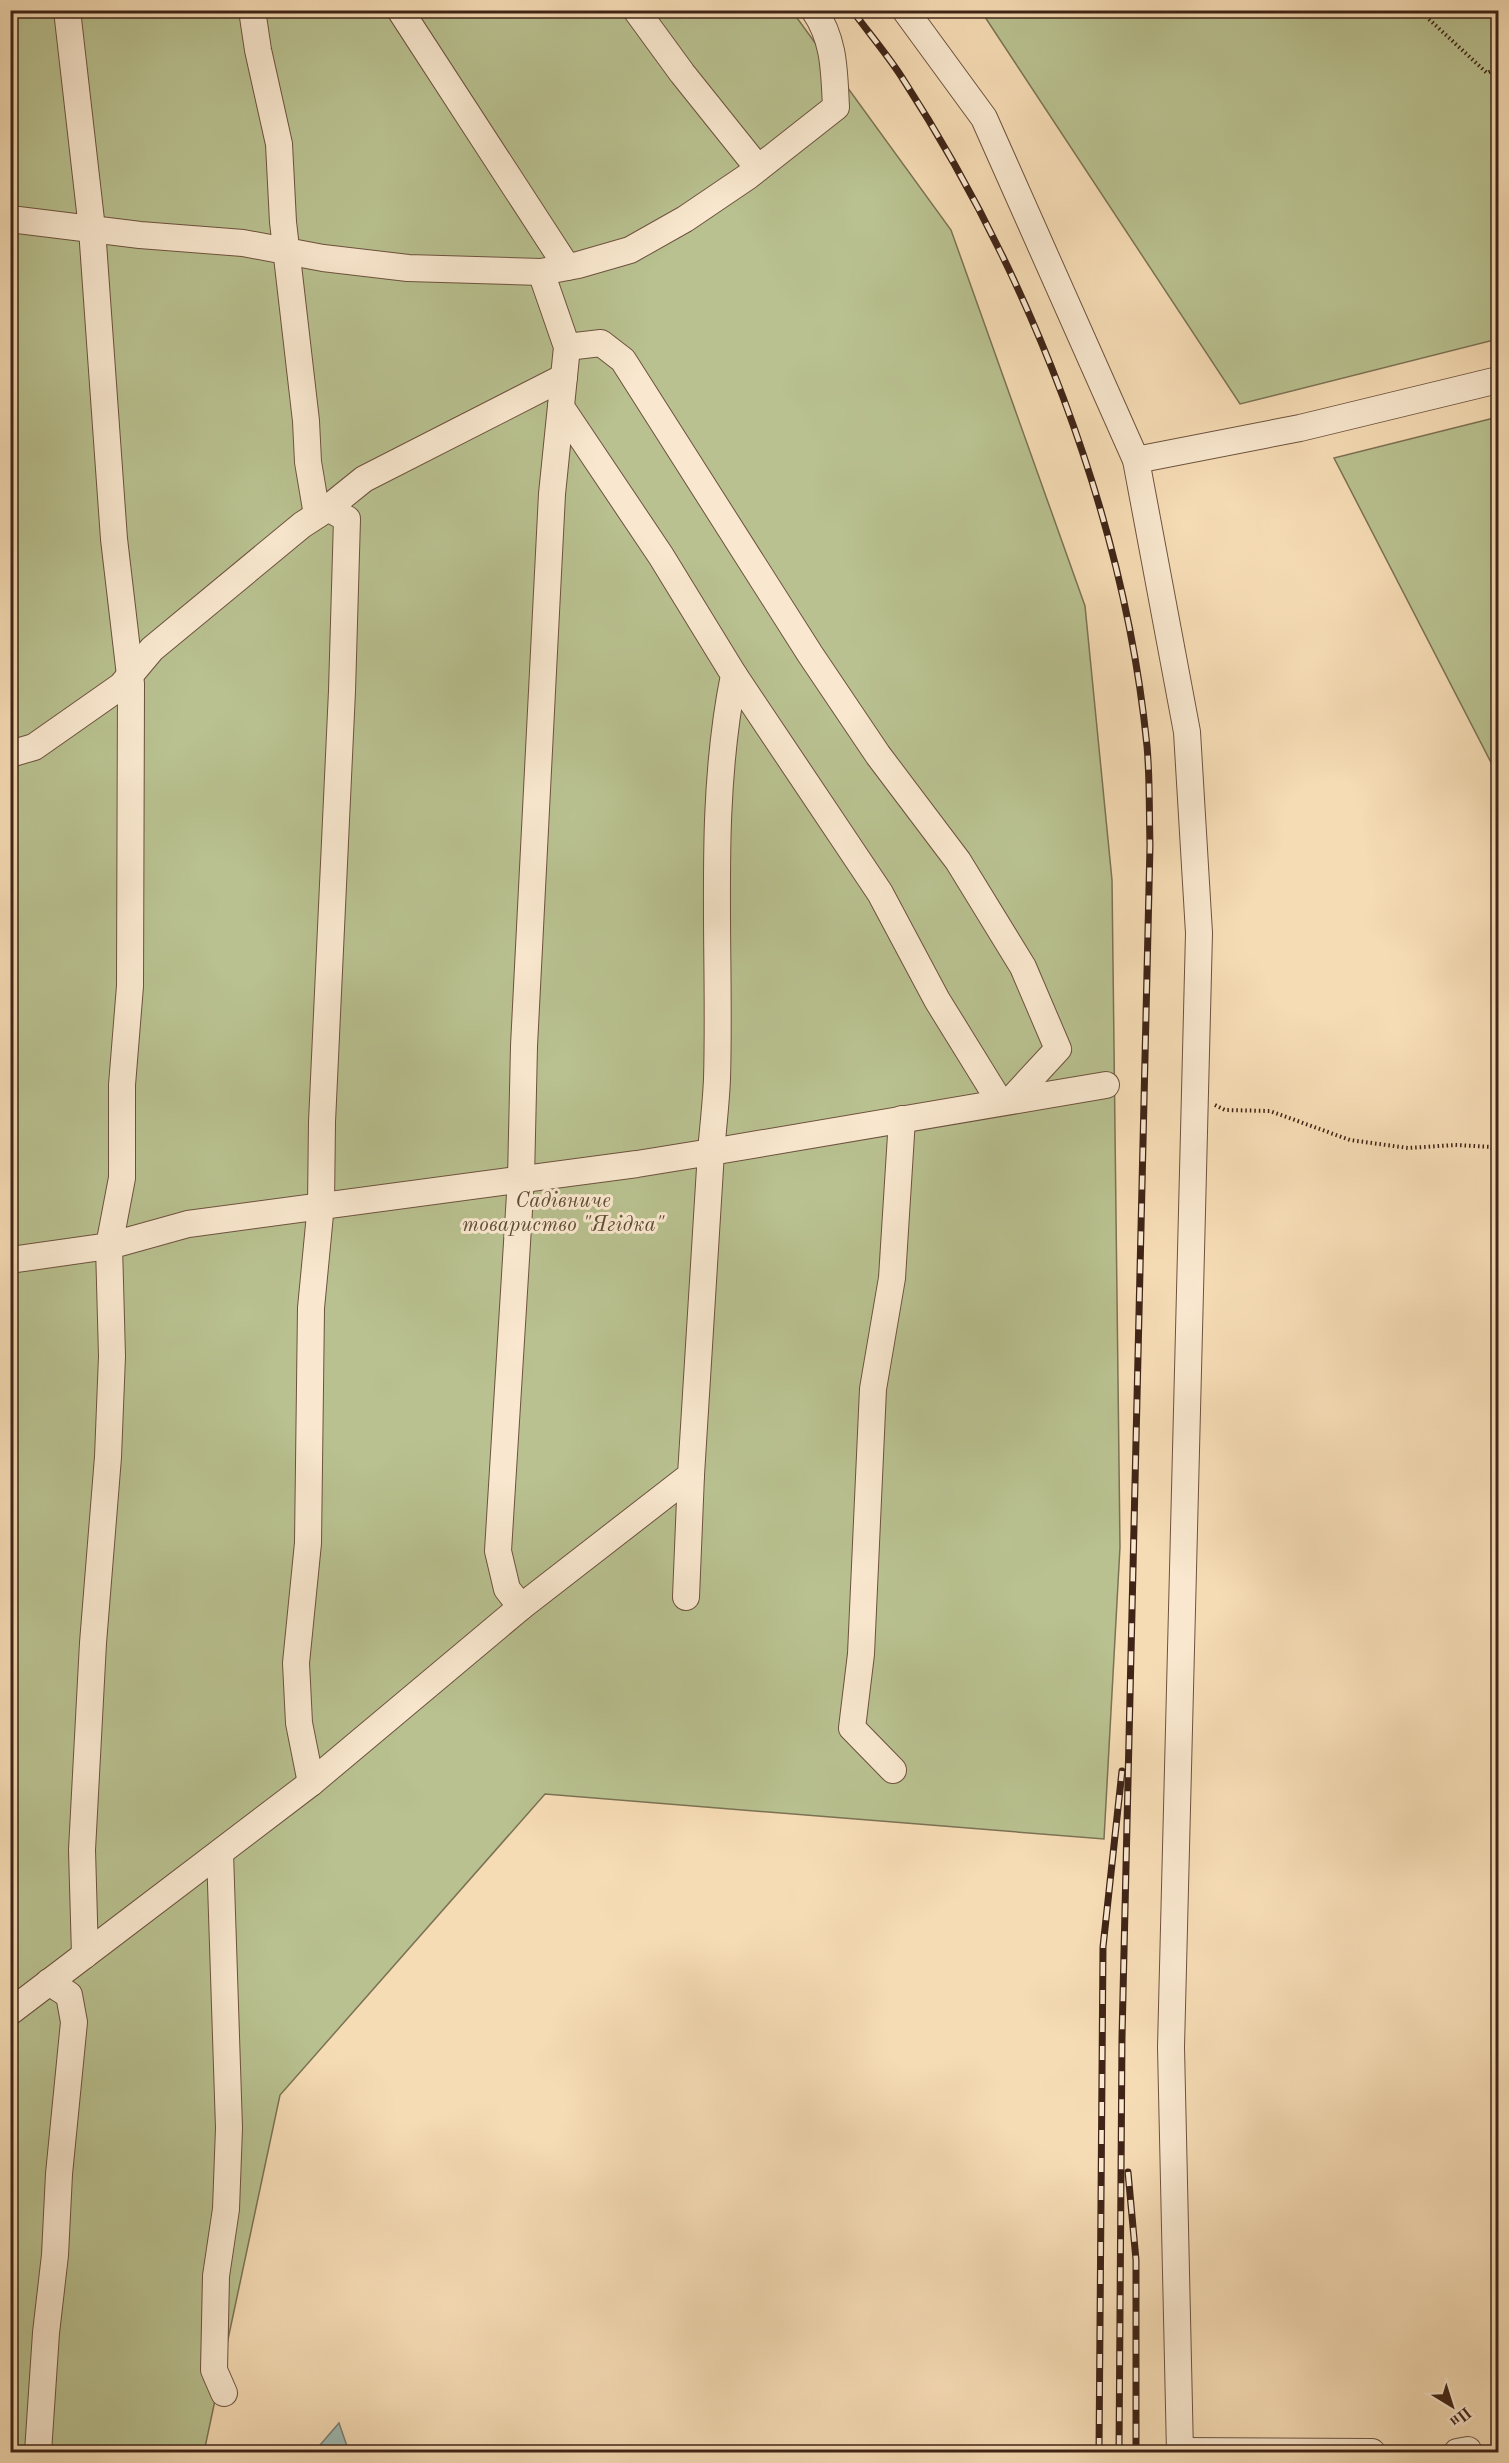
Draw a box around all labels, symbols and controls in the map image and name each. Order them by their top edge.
park label: Садівниче товариство "Ягідка" [462,1191,665,1236]
north arrow [1422,2376,1482,2436]
text: Пн [1446,2403,1474,2429]

